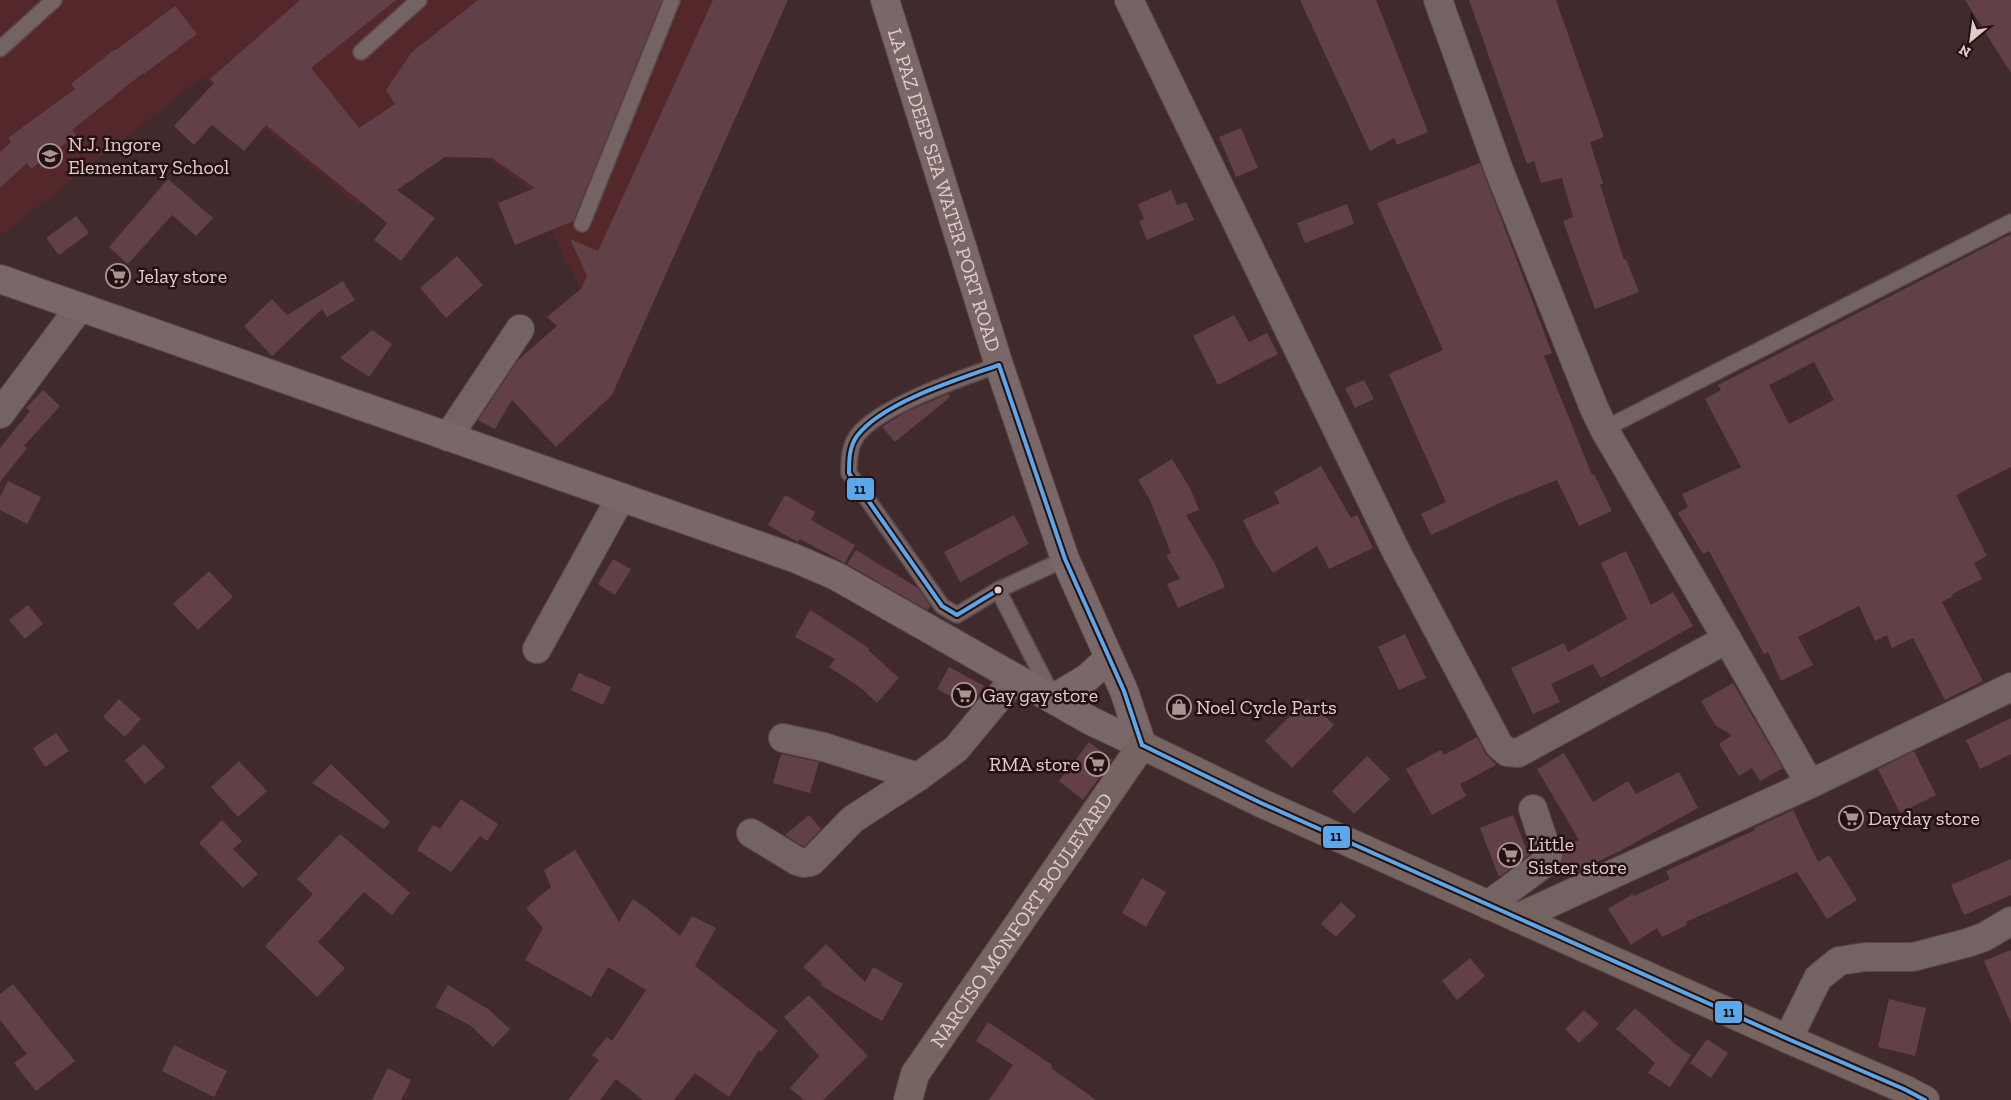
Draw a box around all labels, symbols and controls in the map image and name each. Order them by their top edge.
north arrow [1946,15,1996,65]
street label: LA PAZ DEEP SEA WATER PORT ROAD [883,25,1006,354]
text: N [1956,41,1974,61]
place label: N.J. Ingore Elementary School [68,132,229,179]
school or university icon: N.J. Ingore Elementary School [37,143,63,169]
supermarket icon: Jelay store [105,263,131,289]
place label: Jelay store [136,264,227,288]
line badge: 11 [846,477,875,501]
text: 11 [854,481,866,498]
unlabelled marker [993,585,1003,595]
supermarket icon: Gay gay store [951,682,977,708]
place label: Gay gay store [982,683,1098,707]
shop icon: Noel Cycle Parts [1166,694,1192,720]
place label: Noel Cycle Parts [1196,695,1337,719]
supermarket icon: RMA store [1084,751,1110,777]
place label: RMA store [989,752,1080,776]
street label: NARCISO MONFORT BOULEVARD [925,788,1117,1052]
supermarket icon: Dayday store [1838,805,1864,831]
place label: Dayday store [1868,806,1980,830]
line badge: 11 [1322,825,1351,849]
text: 11 [1330,828,1342,845]
place label: Little Sister store [1528,832,1627,879]
supermarket icon: Little Sister store [1497,842,1523,868]
line badge: 11 [1714,1000,1743,1024]
text: 11 [1723,1004,1735,1021]

